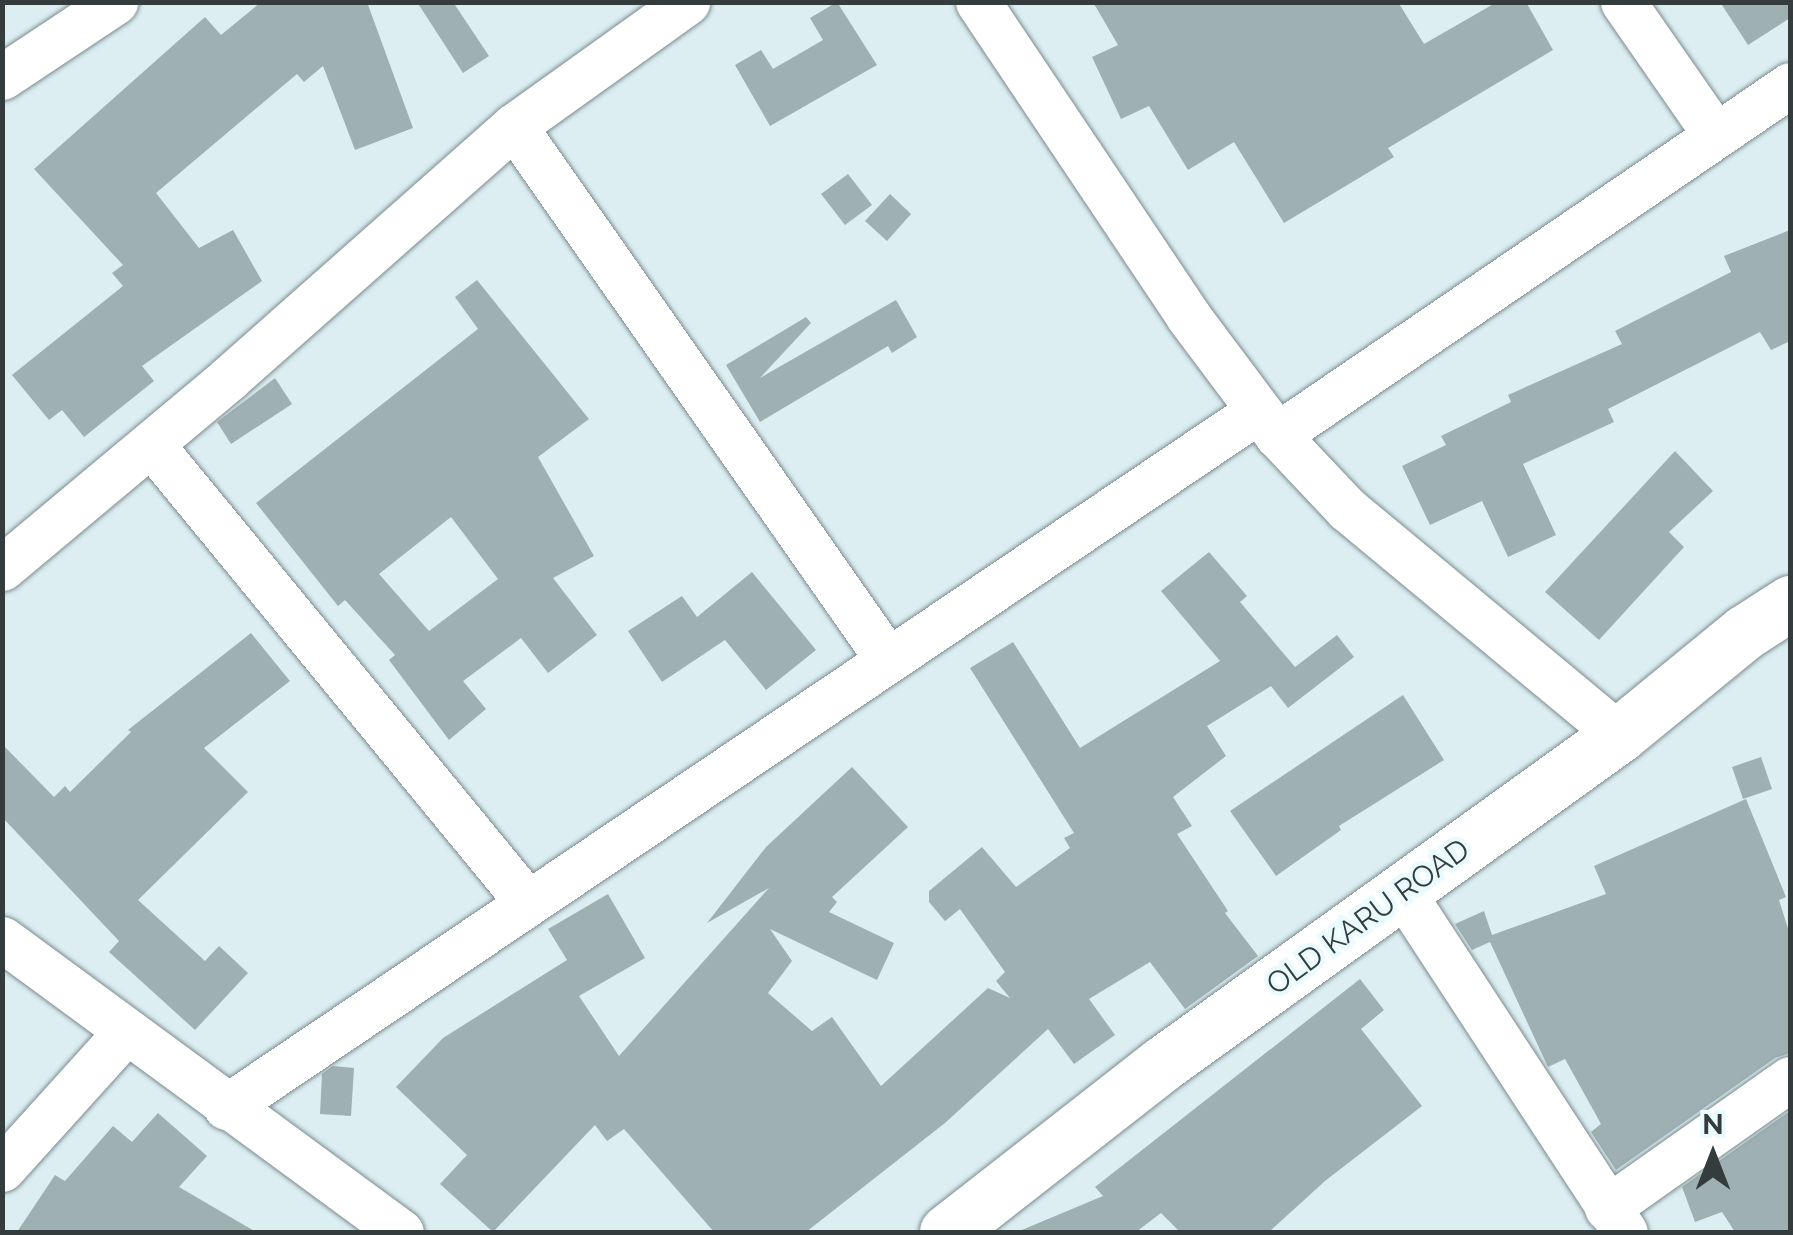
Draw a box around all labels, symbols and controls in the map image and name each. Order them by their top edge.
street label: OLD KARU ROAD [1260,831,1476,1003]
north arrow [1663,1105,1763,1205]
text: N [1702,1108,1724,1141]

